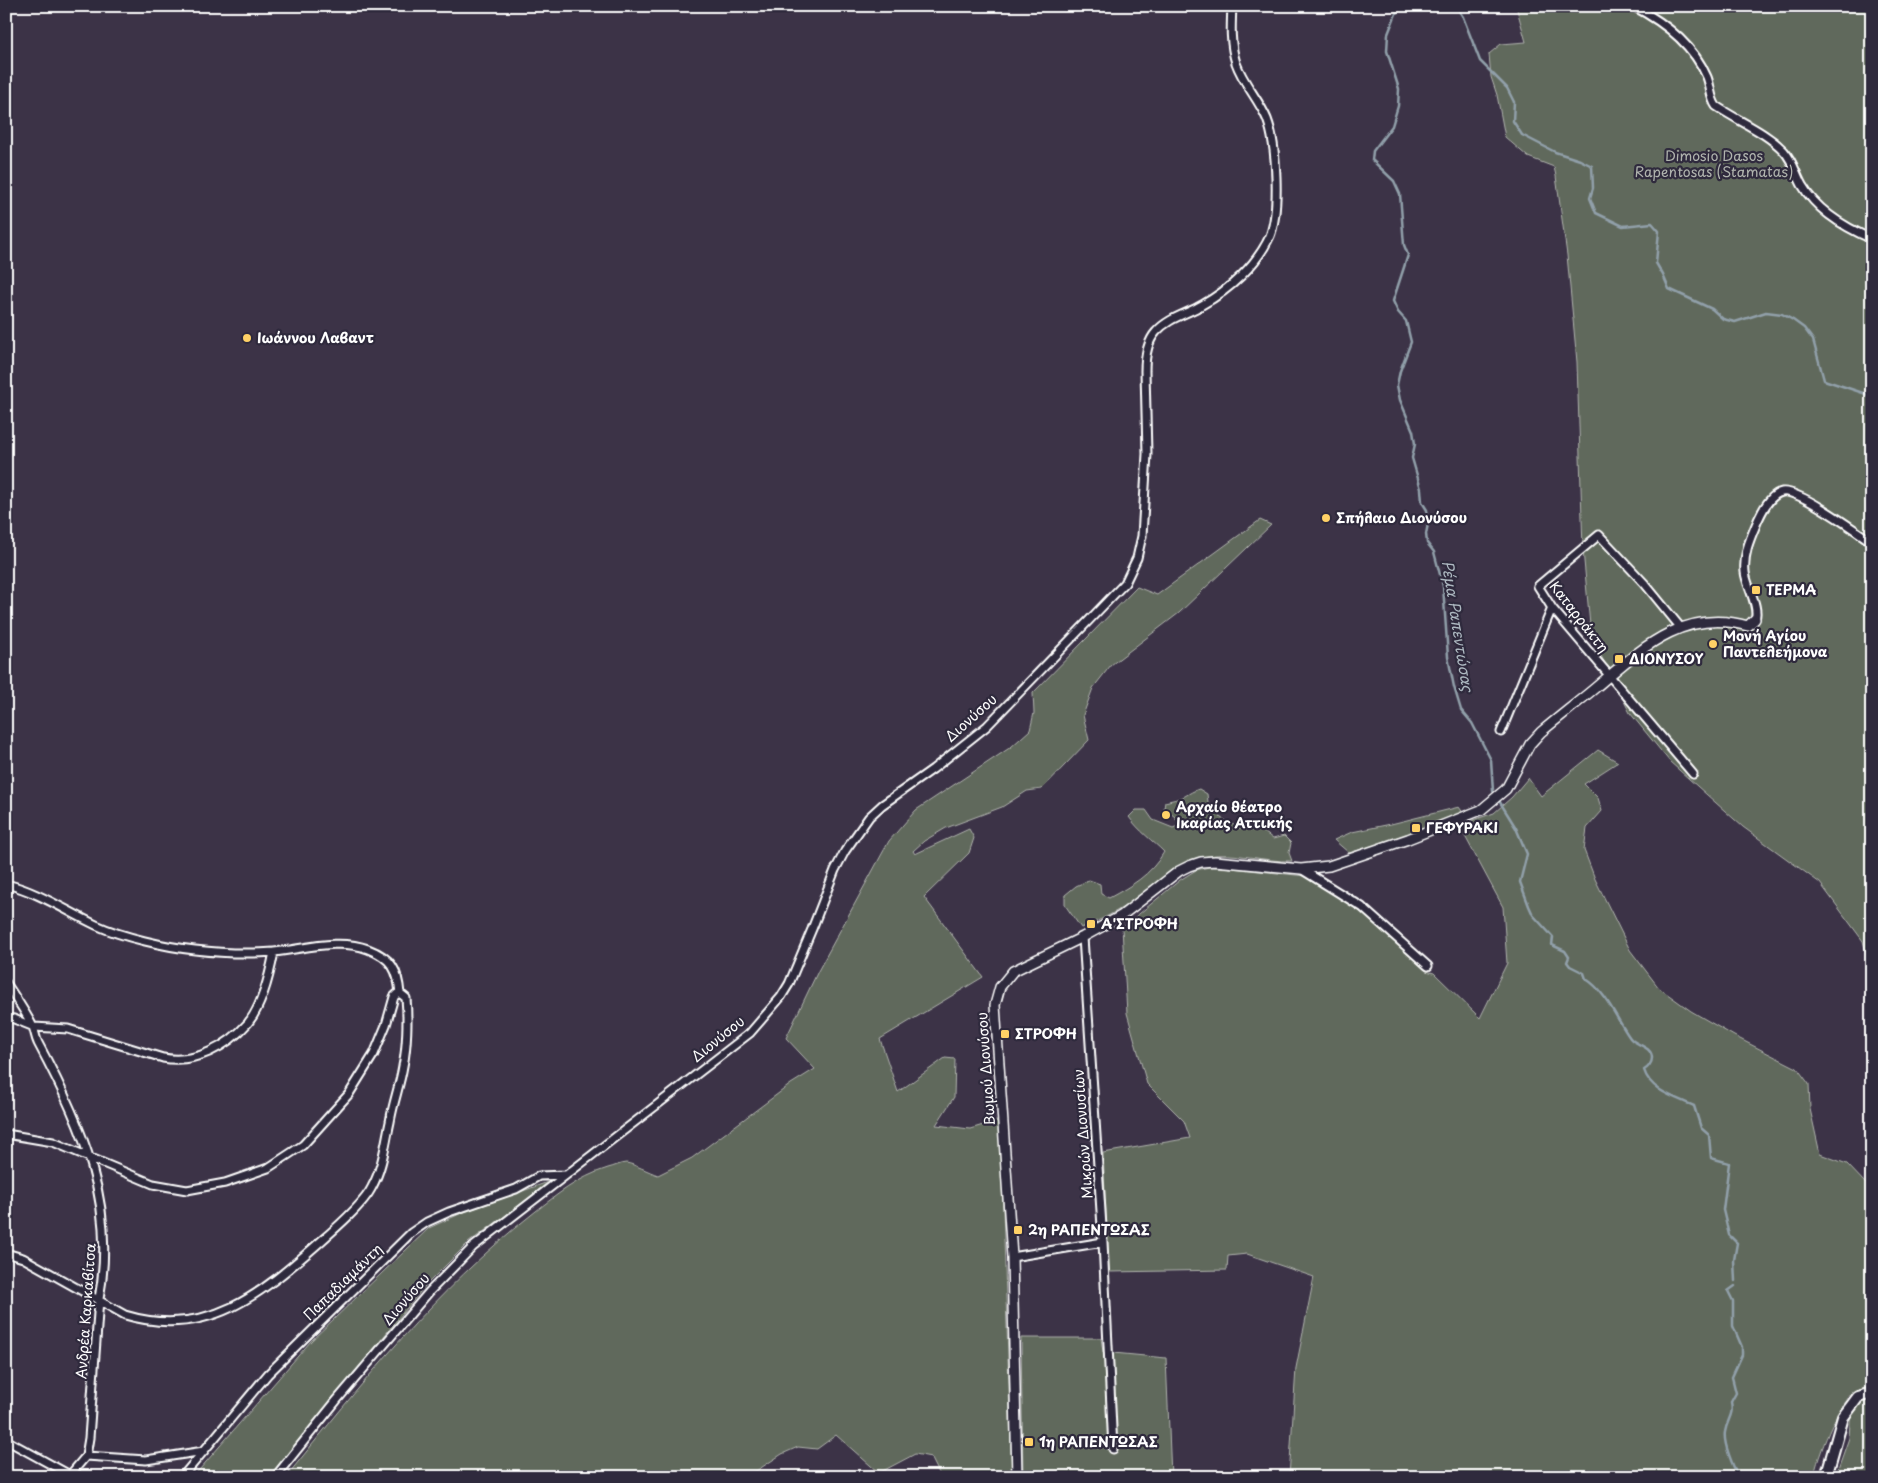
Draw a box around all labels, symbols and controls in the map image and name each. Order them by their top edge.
park label: Dimosio Dasos Rapentosas (Stamatas) [1635,145,1793,182]
place label: Ιωάννου Λαβαντ [257,327,374,348]
marker: Ιωάννου Λαβαντ [241,332,253,344]
place label: Σπήλαιο Διονύσου [1336,507,1467,528]
marker: Σπήλαιο Διονύσου [1320,512,1332,524]
water label: Ρέμα Ραπεντώσας [1437,558,1480,695]
street label: Καταρράκτη [1545,576,1614,657]
place label: ΤΕΡΜΑ [1766,579,1816,600]
marker: ΤΕΡΜΑ [1750,584,1762,596]
place label: Μονή Αγίου Παντελεήμονα [1723,625,1828,662]
marker: Μονή Αγίου Παντελεήμονα [1707,638,1719,650]
place label: ΔΙΟΝΥΣΟΥ [1629,648,1704,669]
marker: ΔΙΟΝΥΣΟΥ [1613,653,1625,665]
street label: Διονύσου [940,689,1001,747]
place label: Αρχαίο θέατρο Ικαρίας Αττικής [1176,796,1293,833]
marker: Αρχαίο θέατρο Ικαρίας Αττικής [1160,809,1172,821]
place label: ΓΕΦΥΡΑΚΙ [1426,817,1498,838]
marker: ΓΕΦΥΡΑΚΙ [1410,822,1422,834]
place label: Α'ΣΤΡΟΦΗ [1101,913,1178,934]
marker: Α'ΣΤΡΟΦΗ [1085,918,1097,930]
street label: Διονύσου [687,1011,749,1067]
street label: Βωμού Διονύσου [971,1011,1000,1127]
place label: ΣΤΡΟΦΗ [1015,1023,1077,1044]
marker: ΣΤΡΟΦΗ [999,1028,1011,1040]
street label: Μικρών Διονυσίων [1067,1068,1098,1200]
place label: 2η ΡΑΠΕΝΤΩΣΑΣ [1028,1219,1150,1240]
marker: 2η ΡΑΠΕΝΤΩΣΑΣ [1012,1224,1024,1236]
street label: Παπαδιαμάντη [298,1238,387,1325]
street label: Ανδρέα Καρκαβίτσα [70,1242,101,1380]
street label: Διονύσου [377,1268,434,1329]
place label: 1η ΡΑΠΕΝΤΩΣΑΣ [1039,1431,1158,1452]
marker: 1η ΡΑΠΕΝΤΩΣΑΣ [1023,1436,1035,1448]

